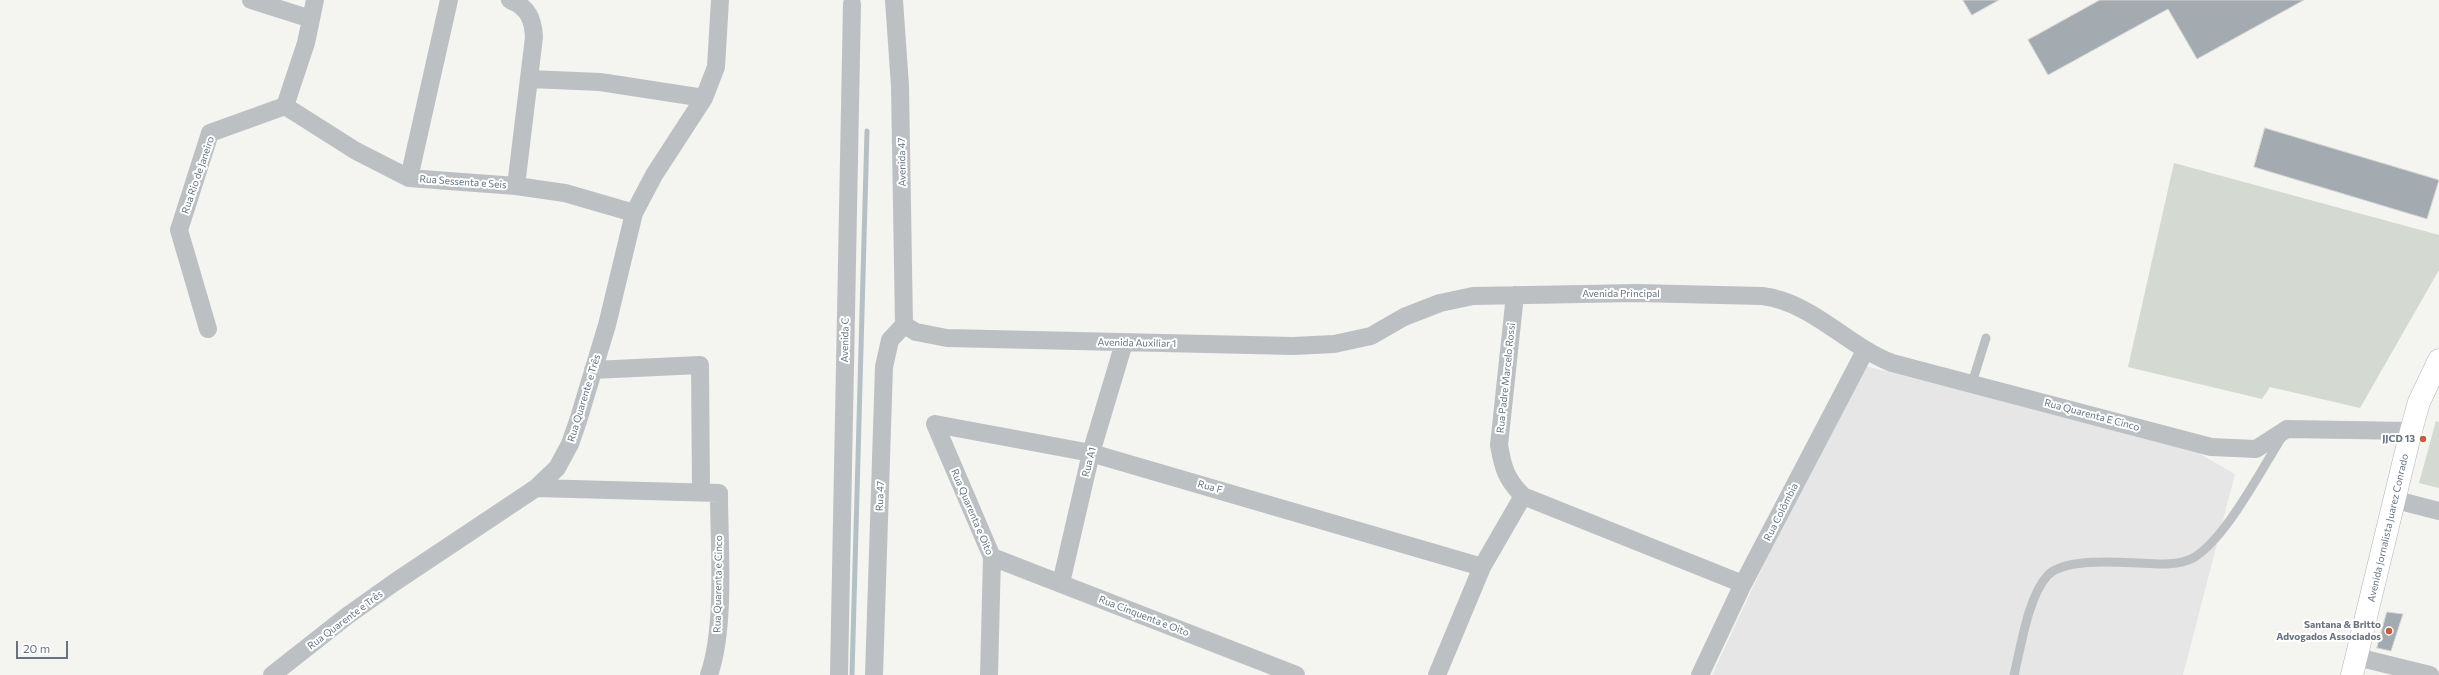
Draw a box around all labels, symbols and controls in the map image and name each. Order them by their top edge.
street label: Rua Rio de Janeiro [179,135,217,215]
street label: Avenida 47 [896,137,908,187]
street label: Rua Sessenta e Seis [419,173,507,191]
street label: Avenida Principal [1582,288,1660,300]
street label: Avenida C [839,317,851,363]
street label: Rua Padre Marcelo Rossi [1494,322,1518,434]
street label: Avenida Auxiliar 1 [1098,336,1176,350]
street label: Rua Quarente e Três [565,353,603,443]
street label: Rua Quarenta E Cinco [2043,396,2141,434]
place label: JJCD 13 [2382,433,2415,445]
marker: JJCD 13 [2418,434,2428,444]
street label: Rua A1 [1079,446,1099,478]
street label: Avenida Jornalista Juarez Conrado [2365,453,2411,603]
street label: Rua Quarenta e Oito [948,467,996,557]
street label: Rua F [1196,478,1224,496]
street label: Rua 47 [873,481,887,511]
street label: Rua Colômbia [1761,481,1801,543]
street label: Rua Quarenta e Cinco [711,535,725,633]
street label: Rua Quarente e Três [305,588,385,652]
street label: Rua Cinquenta e Oito [1097,593,1191,639]
place label: Santana & Britto Advogados Associados [2276,619,2381,642]
marker: Santana & Britto Advogados Associados [2384,626,2394,636]
scale bar [18,633,70,659]
text: 20 m [23,641,50,655]

